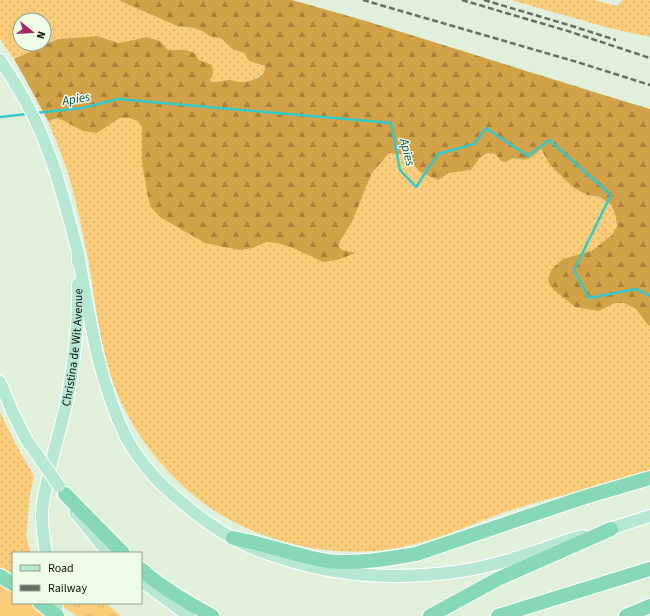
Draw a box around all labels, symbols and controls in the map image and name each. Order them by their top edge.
north arrow [12,12,52,52]
text: N [33,29,49,41]
water label: Apies [60,88,92,110]
water label: Apies [394,135,419,168]
street label: Christina de Wit Avenue [58,289,87,408]
legend [12,552,142,604]
text: Road [48,560,74,577]
text: Railway [48,580,87,597]

